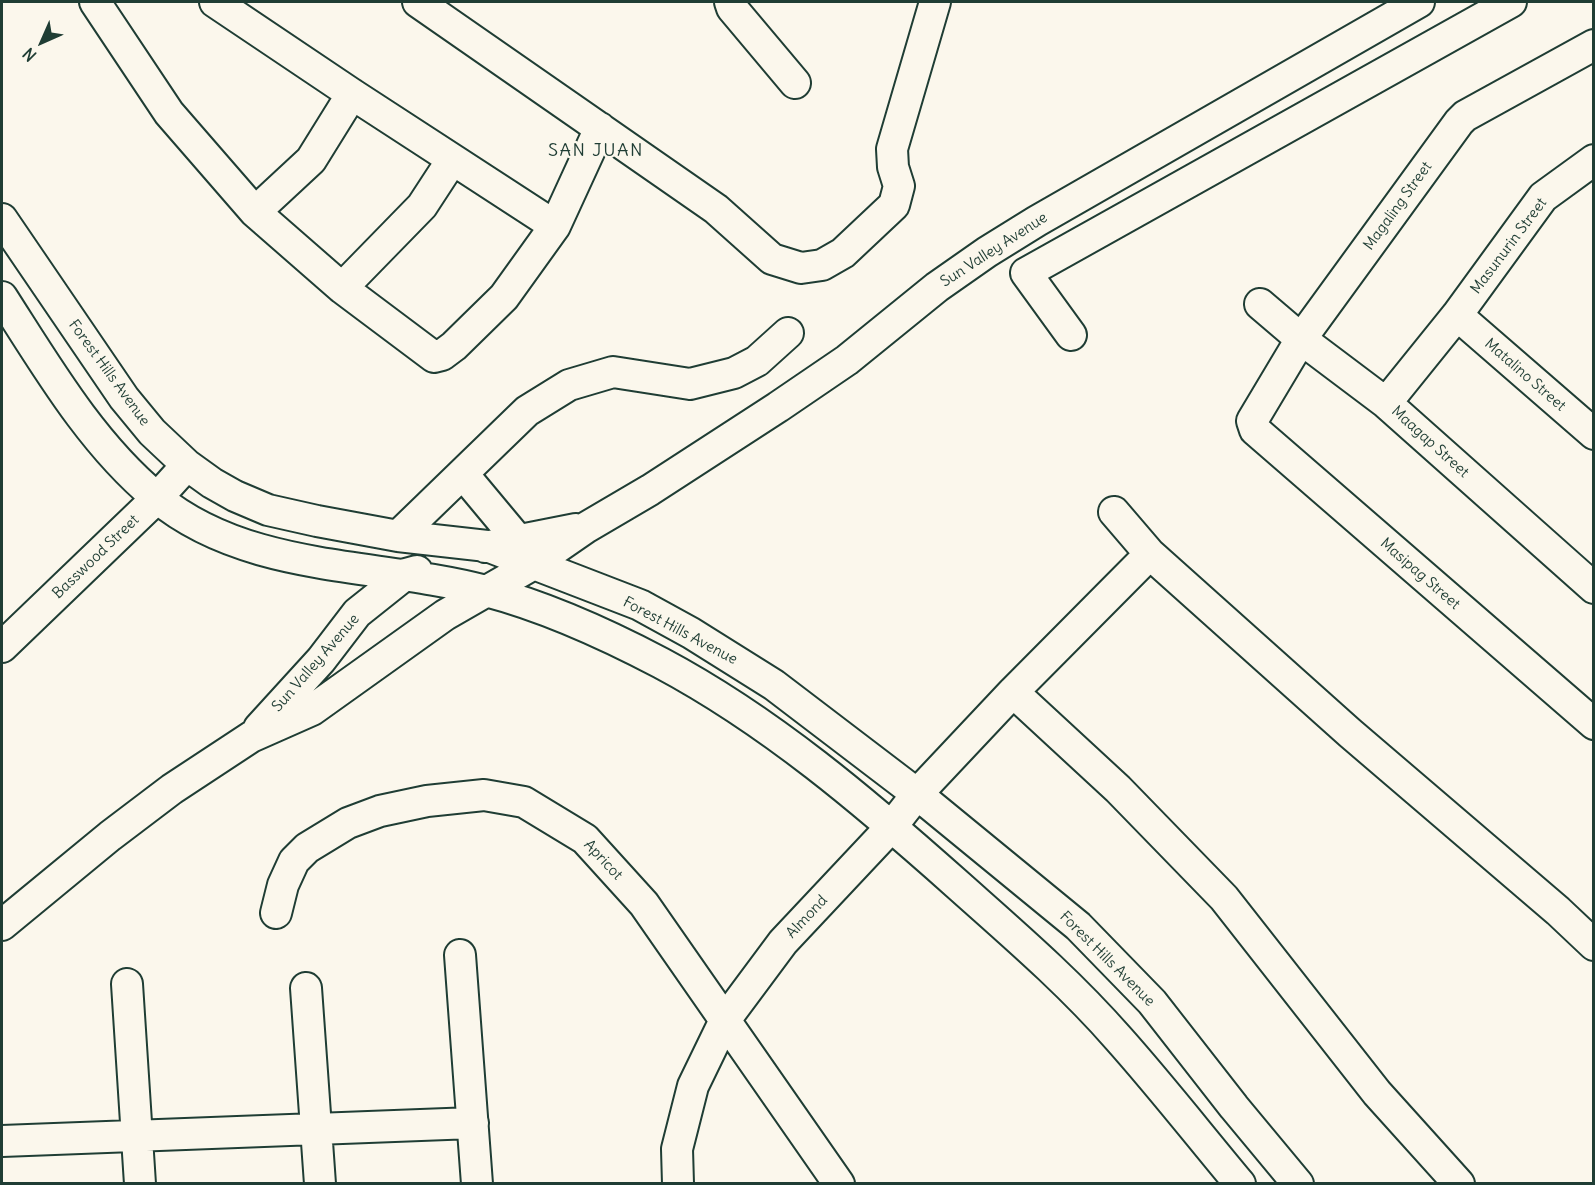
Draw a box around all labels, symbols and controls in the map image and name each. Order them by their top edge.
north arrow [12,12,72,72]
text: N [18,44,40,66]
district label: SAN JUAN [548,140,644,162]
street label: Magaling Street [1360,158,1436,254]
street label: Masunurin Street [1467,195,1551,297]
street label: Sun Valley Avenue [937,209,1051,291]
street label: Forest Hills Avenue [64,316,154,430]
street label: Matalino Street [1481,335,1569,415]
street label: Maagap Street [1388,402,1472,482]
street label: Basswood Street [49,511,143,603]
street label: Masipag Street [1376,534,1464,614]
street label: Forest Hills Avenue [620,593,740,669]
street label: Sun Valley Avenue [269,610,363,716]
street label: Apricot [580,836,626,884]
street label: Almond [783,892,831,942]
street label: Forest Hills Avenue [1056,908,1158,1010]

